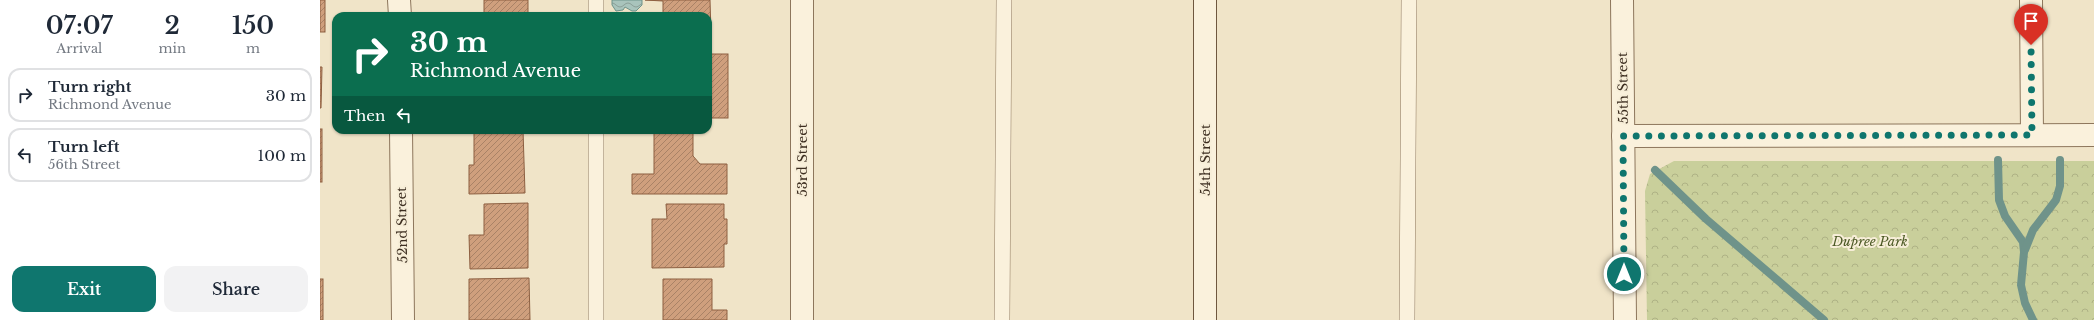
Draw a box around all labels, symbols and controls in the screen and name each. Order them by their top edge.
pin [2014,4,2048,45]
icon: arrive [2020,10,2042,32]
text: 07:07 [46,11,113,40]
text: 2 [165,11,180,40]
text: 150 [232,11,274,40]
text: 30 m [410,25,487,60]
icon: right [344,28,396,80]
text: Arrival [56,40,102,57]
text: min [159,40,186,57]
text: m [246,40,260,57]
street label: 55th Street [1614,52,1632,124]
text: Richmond Avenue [410,60,581,82]
text: Turn right [48,77,131,96]
icon: right [14,84,36,106]
text: 30 m [266,86,306,105]
text: Richmond Avenue [48,96,172,113]
icon: left [393,104,415,126]
text: Then [344,106,385,125]
street label: 53rd Street [794,123,811,197]
street label: 54th Street [1197,124,1214,196]
text: Turn left [48,137,119,156]
icon: left [14,144,36,166]
text: 100 m [257,146,306,165]
text: 56th Street [48,156,120,173]
street label: 52nd Street [393,187,411,263]
park label: Dupree Park [1831,233,1908,250]
position arrow [1603,253,1645,295]
button: Exit [12,266,156,312]
button: Share [164,266,308,312]

